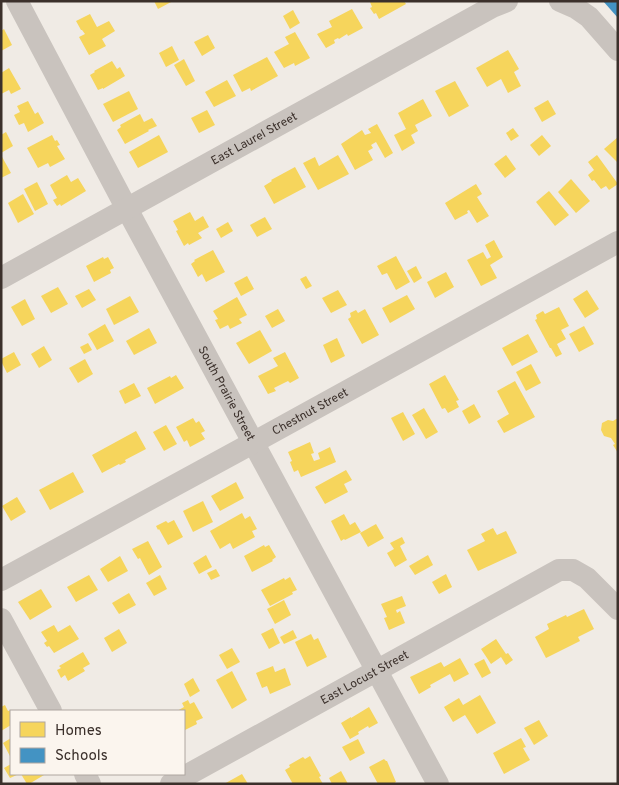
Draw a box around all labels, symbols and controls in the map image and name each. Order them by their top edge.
street label: East Laurel Street [209,109,300,169]
street label: South Prairie Street [194,344,258,444]
street label: Chestnut Street [270,385,351,440]
street label: East Locust Street [318,647,412,709]
legend [10,710,185,775]
text: Homes [55,722,102,741]
text: Schools [55,747,108,766]

